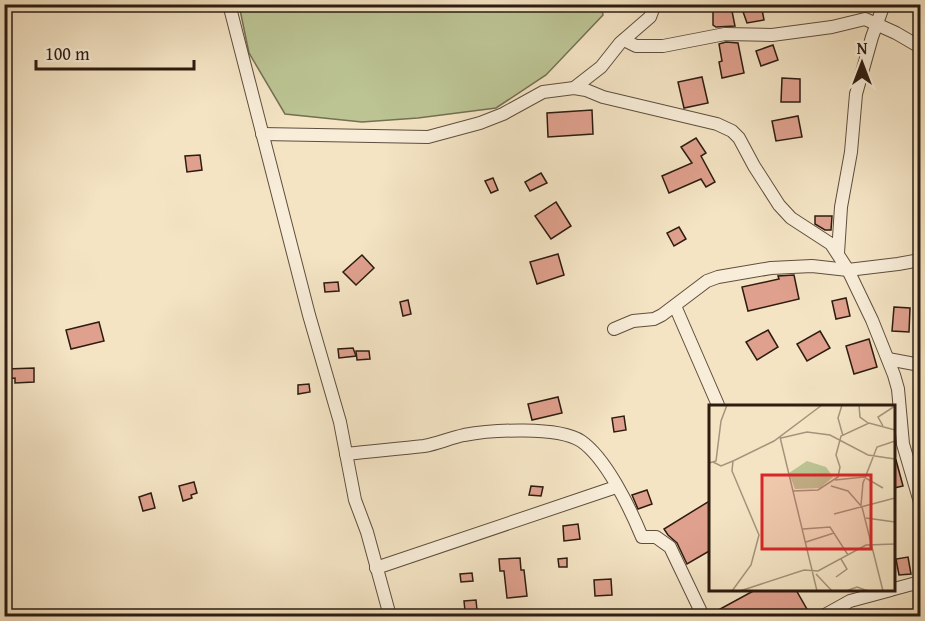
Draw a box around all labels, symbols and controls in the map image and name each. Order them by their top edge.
scale bar [36,33,194,71]
north arrow [832,33,892,93]
text: N [857,36,868,60]
text: 100 m [45,40,90,67]
inset map [709,405,895,591]

